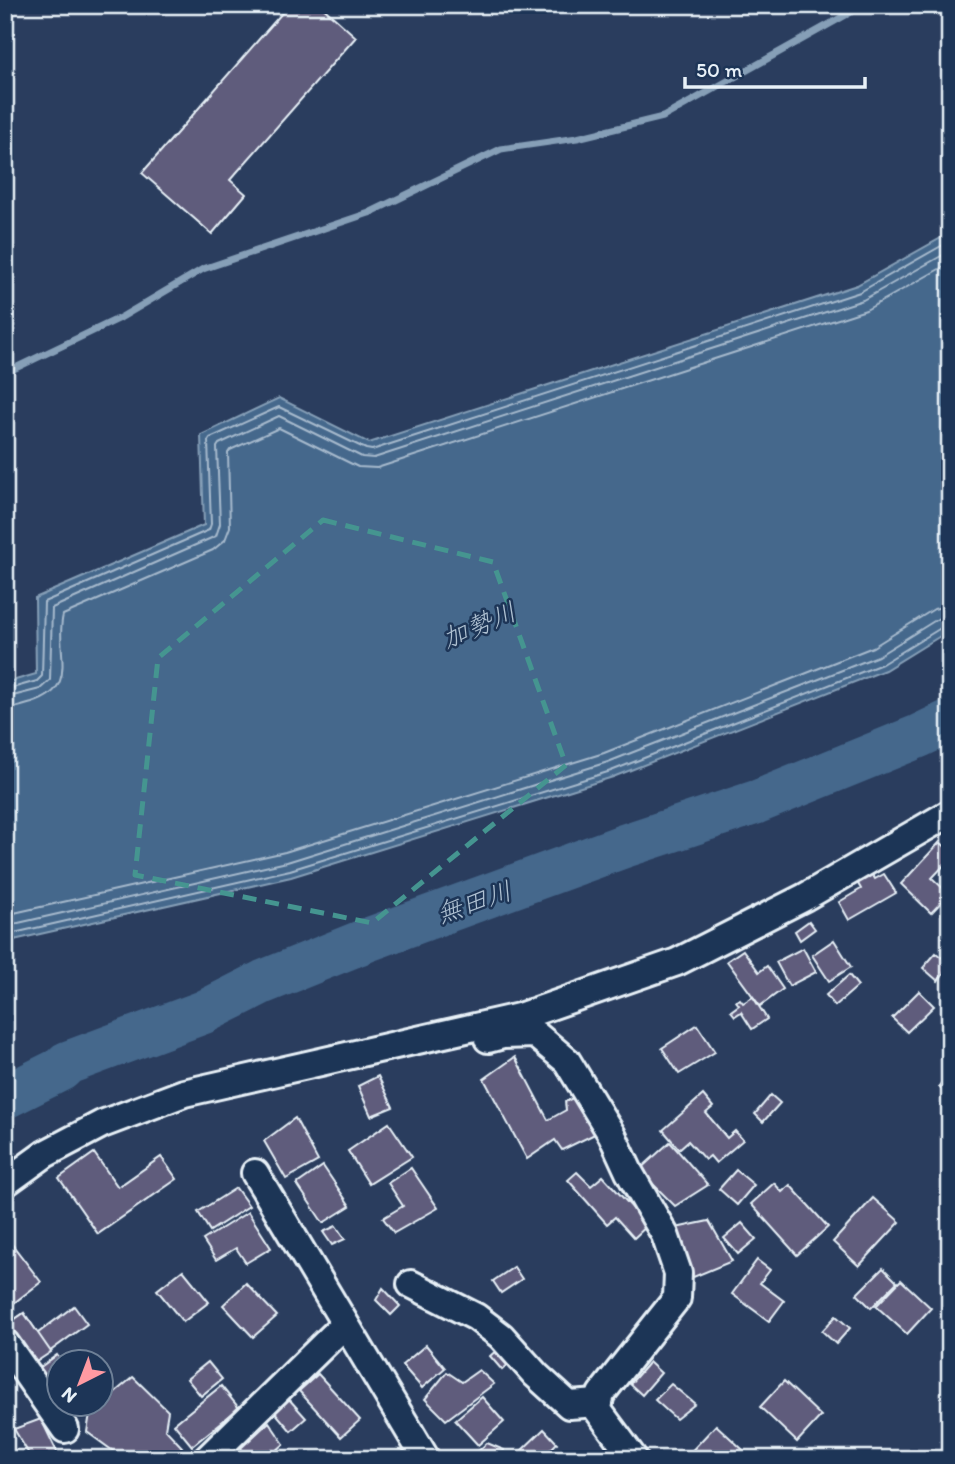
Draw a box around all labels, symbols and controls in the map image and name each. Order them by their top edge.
scale bar [685,46,866,90]
text: 50 m [696,57,743,82]
water label: 加勢川 [437,595,521,655]
water label: 無田川 [432,874,516,930]
north arrow [46,1348,116,1418]
text: N [56,1382,81,1408]

